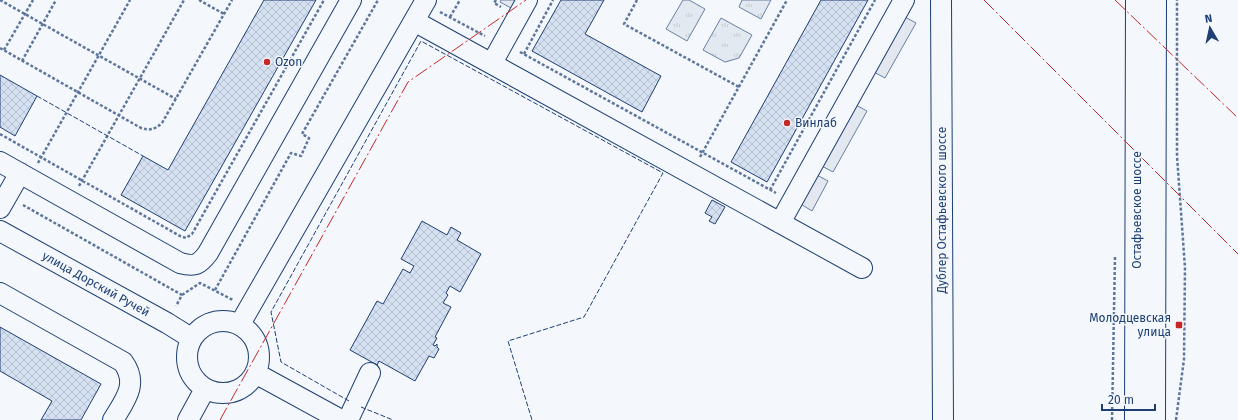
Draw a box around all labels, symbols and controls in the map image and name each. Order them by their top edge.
north arrow [1190,8,1230,48]
text: N [1204,12,1213,26]
place label: Ozon [275,55,302,69]
marker: Ozon [262,57,272,67]
place label: Винлаб [795,116,837,130]
marker: Винлаб [782,118,792,128]
street label: Дублер Остафьевского шоссе [935,127,949,294]
street label: Остафьевское шоссе [1130,151,1144,269]
street label: улица Дорский Ручей [40,249,152,319]
place label: Молодцевская улица [1089,311,1171,339]
marker: Молодцевская улица [1174,320,1184,330]
scale bar [1102,386,1155,412]
text: 20 m [1108,393,1134,407]

